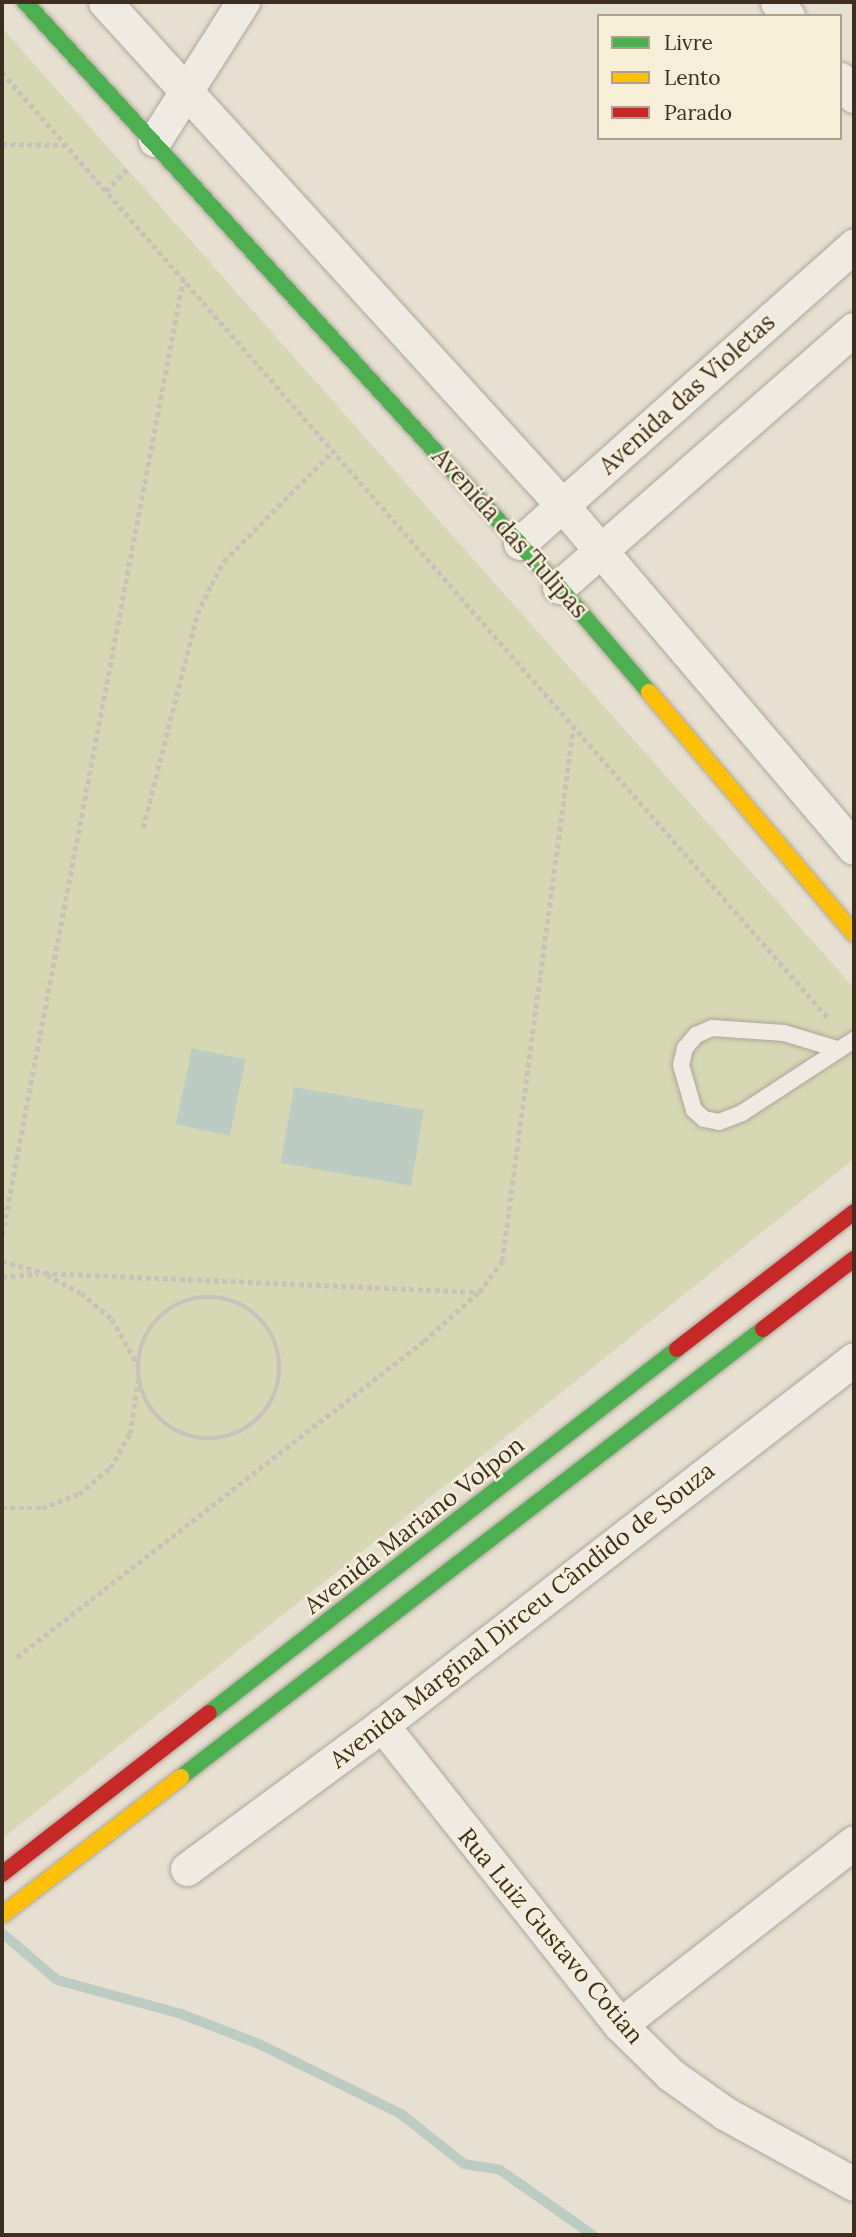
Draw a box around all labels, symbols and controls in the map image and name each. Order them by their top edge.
legend [597,14,842,140]
text: Livre [664,29,713,56]
text: Lento [664,64,721,91]
text: Parado [664,99,732,126]
street label: Avenida das Violetas [593,308,781,480]
street label: Avenida das Tulipas [426,442,594,624]
street label: Avenida Mariano Volpon [298,1430,530,1620]
street label: Avenida Marginal Dirceu Cândido de Souza [324,1456,720,1774]
street label: Rua Luiz Gustavo Cotian [452,1822,650,2050]

